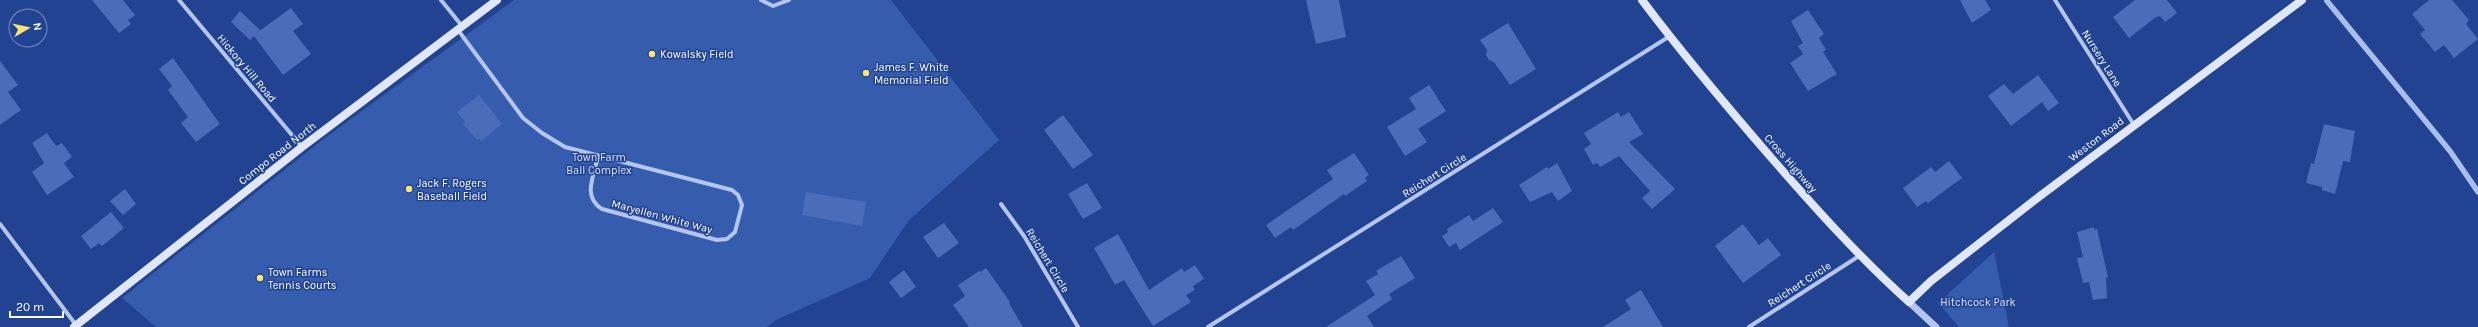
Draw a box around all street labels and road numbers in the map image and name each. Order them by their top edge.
street label: Nursery Lane [2079,27,2124,89]
street label: Hickory Hill Road [214,32,279,105]
street label: Weston Road [2066,114,2126,164]
street label: Compo Road North [236,119,318,188]
street label: Cross Highway [1762,131,1820,195]
street label: Reichert Circle [1400,150,1469,200]
street label: Maryellen White Way [610,197,714,236]
street label: Reichert Circle [1023,226,1072,295]
street label: Reichert Circle [1765,259,1834,310]

